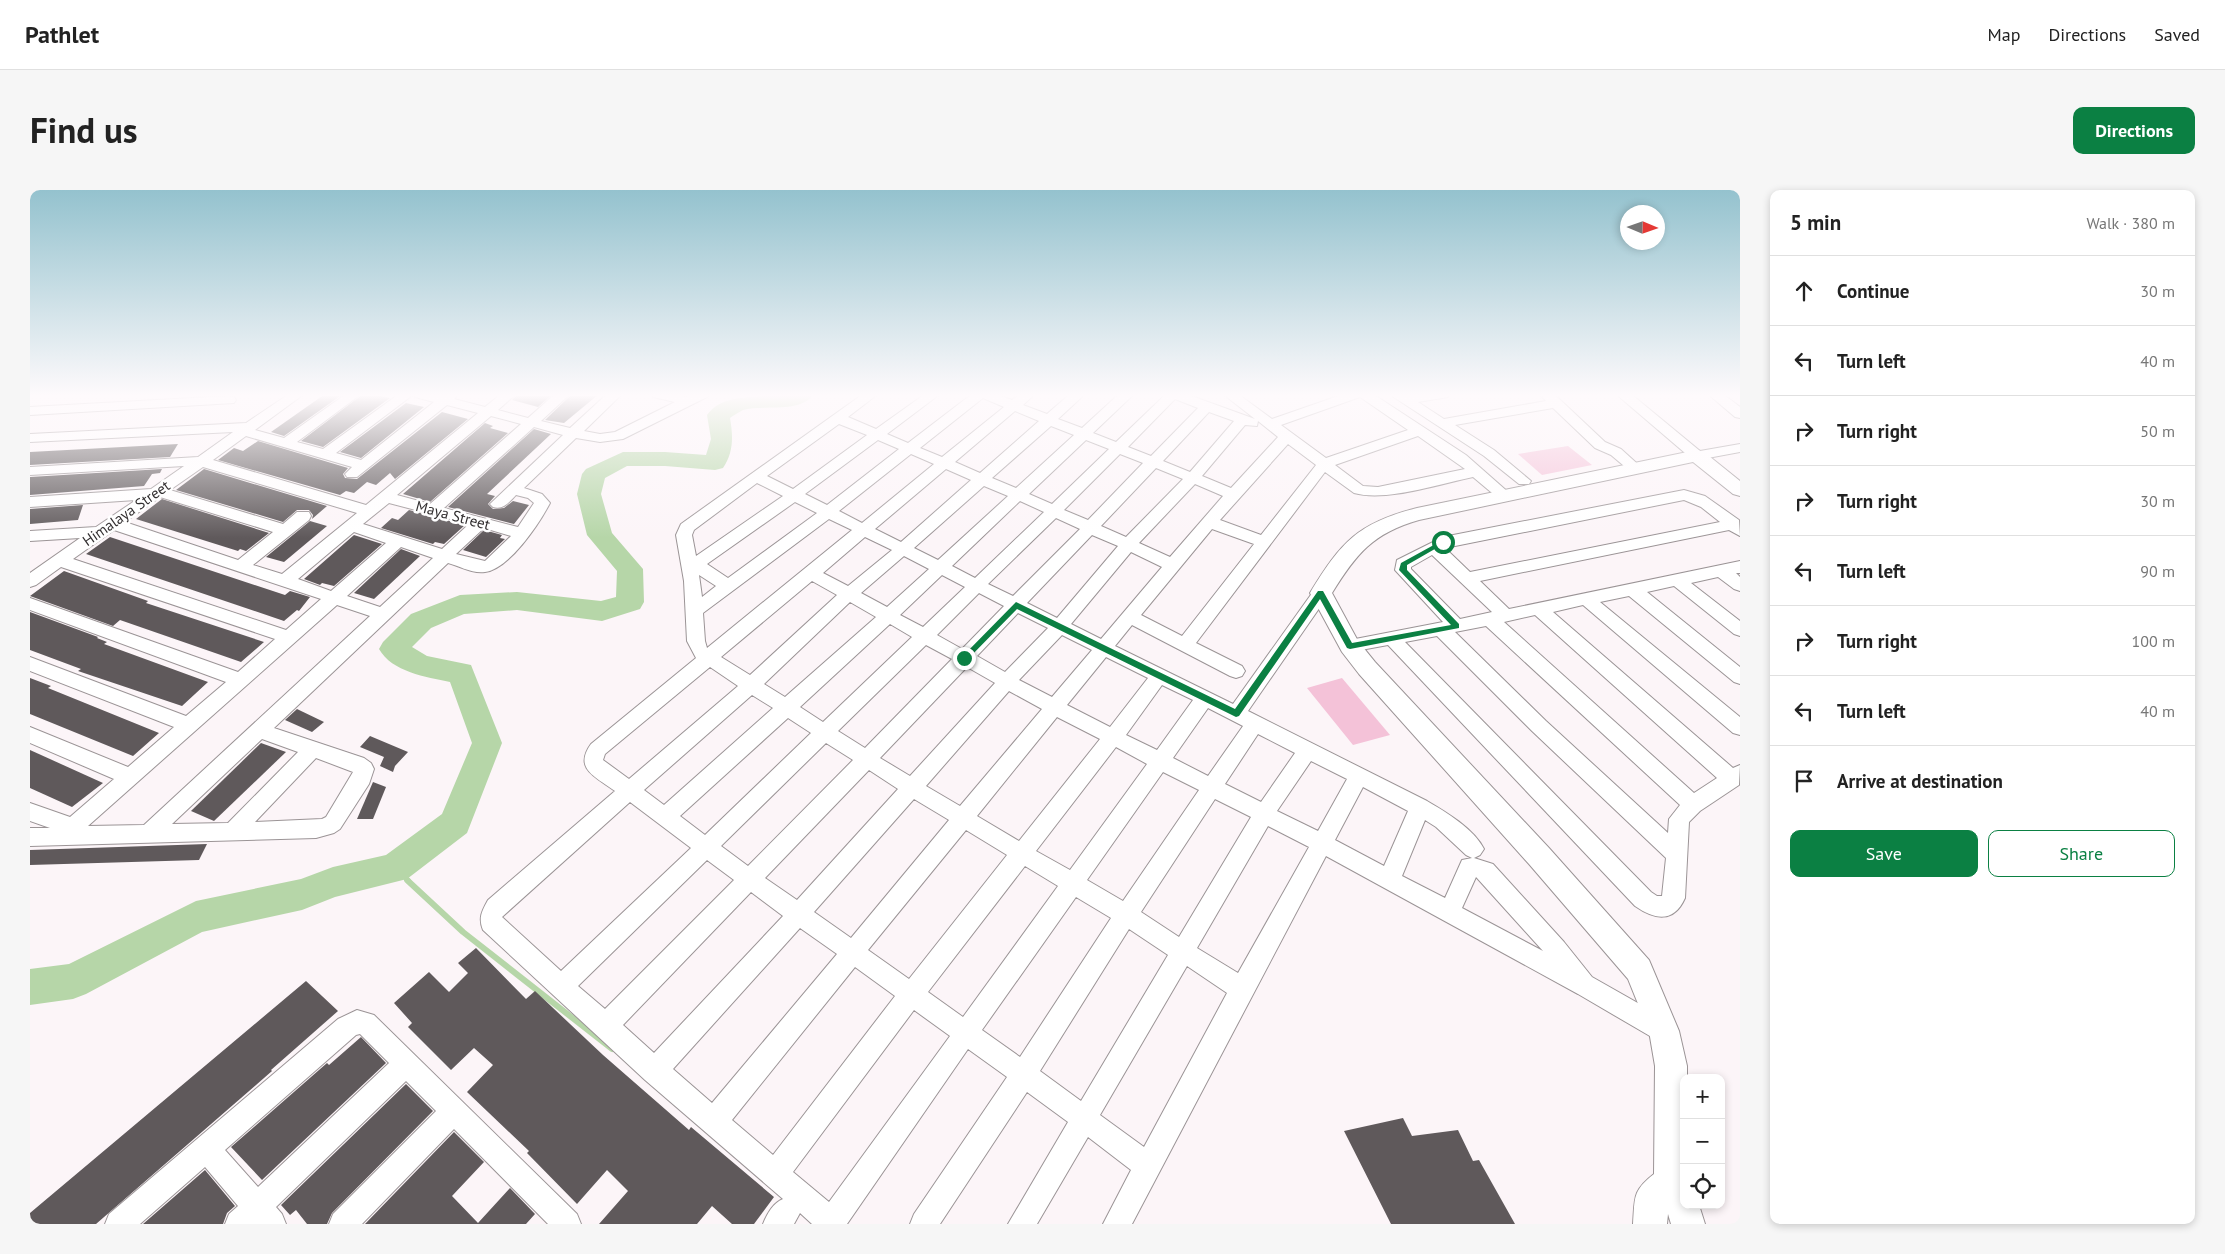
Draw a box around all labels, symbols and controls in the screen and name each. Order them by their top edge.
text: Pathlet [25,19,99,50]
text: Map [1988,23,2020,46]
text: Directions [2048,23,2126,46]
text: Saved [2154,23,2200,46]
text: Find us [30,107,138,153]
button: Directions [2073,107,2195,154]
north arrow [1620,205,1665,250]
text: 5 min [1790,209,1841,236]
text: Walk · 380 m [2086,213,2175,233]
icon: ahead [1790,277,1818,305]
text: Continue [1837,279,1909,303]
text: 30 m [2140,281,2175,301]
icon: left [1790,347,1818,375]
text: Turn left [1837,349,1906,373]
text: 40 m [2140,351,2175,371]
icon: right [1790,417,1818,445]
text: Turn right [1837,419,1917,443]
text: 50 m [2140,421,2175,441]
street label: Himalaya Street [79,476,173,550]
icon: right [1790,487,1818,515]
text: Turn right [1837,489,1917,513]
text: 30 m [2140,491,2175,511]
street label: Maya Street [414,496,492,534]
route start [1432,531,1455,554]
icon: left [1790,557,1818,585]
text: Turn left [1837,559,1906,583]
text: 90 m [2140,561,2175,581]
icon: right [1790,627,1818,655]
text: Turn right [1837,629,1917,653]
text: 100 m [2132,631,2175,651]
route end [953,647,976,670]
icon: left [1790,697,1818,725]
text: Turn left [1837,699,1906,723]
text: 40 m [2140,701,2175,721]
icon: arrive [1790,767,1818,795]
text: Arrive at destination [1837,769,2003,793]
button: Save [1790,830,1978,877]
button: Share [1988,830,2175,877]
map controls [1680,1074,1725,1209]
button: + [1680,1074,1725,1119]
button: − [1680,1119,1725,1164]
button: locate [1680,1164,1725,1209]

